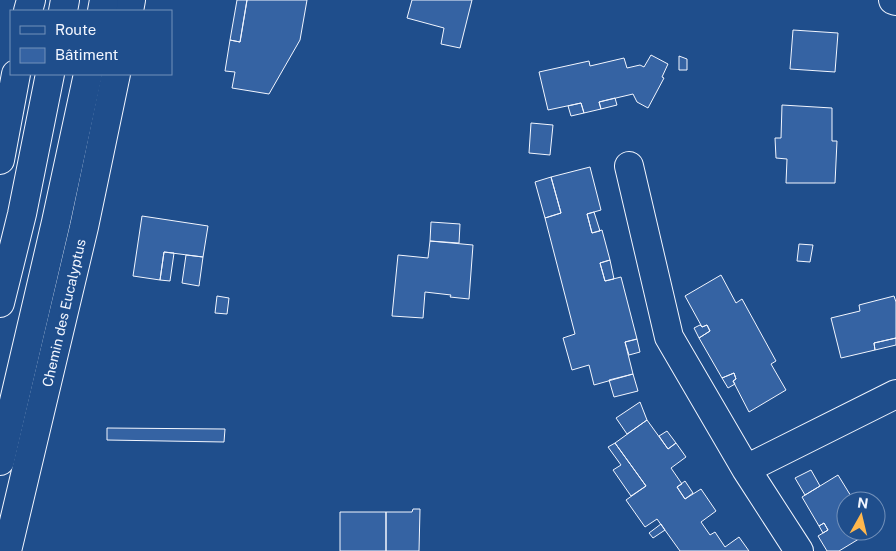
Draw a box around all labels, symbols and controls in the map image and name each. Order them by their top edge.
legend [10,10,172,75]
text: Route [55,21,96,38]
text: Bâtiment [55,46,118,63]
street label: Chemin des Eucalyptus [39,237,89,389]
north arrow [836,491,886,541]
text: N [856,494,869,512]

